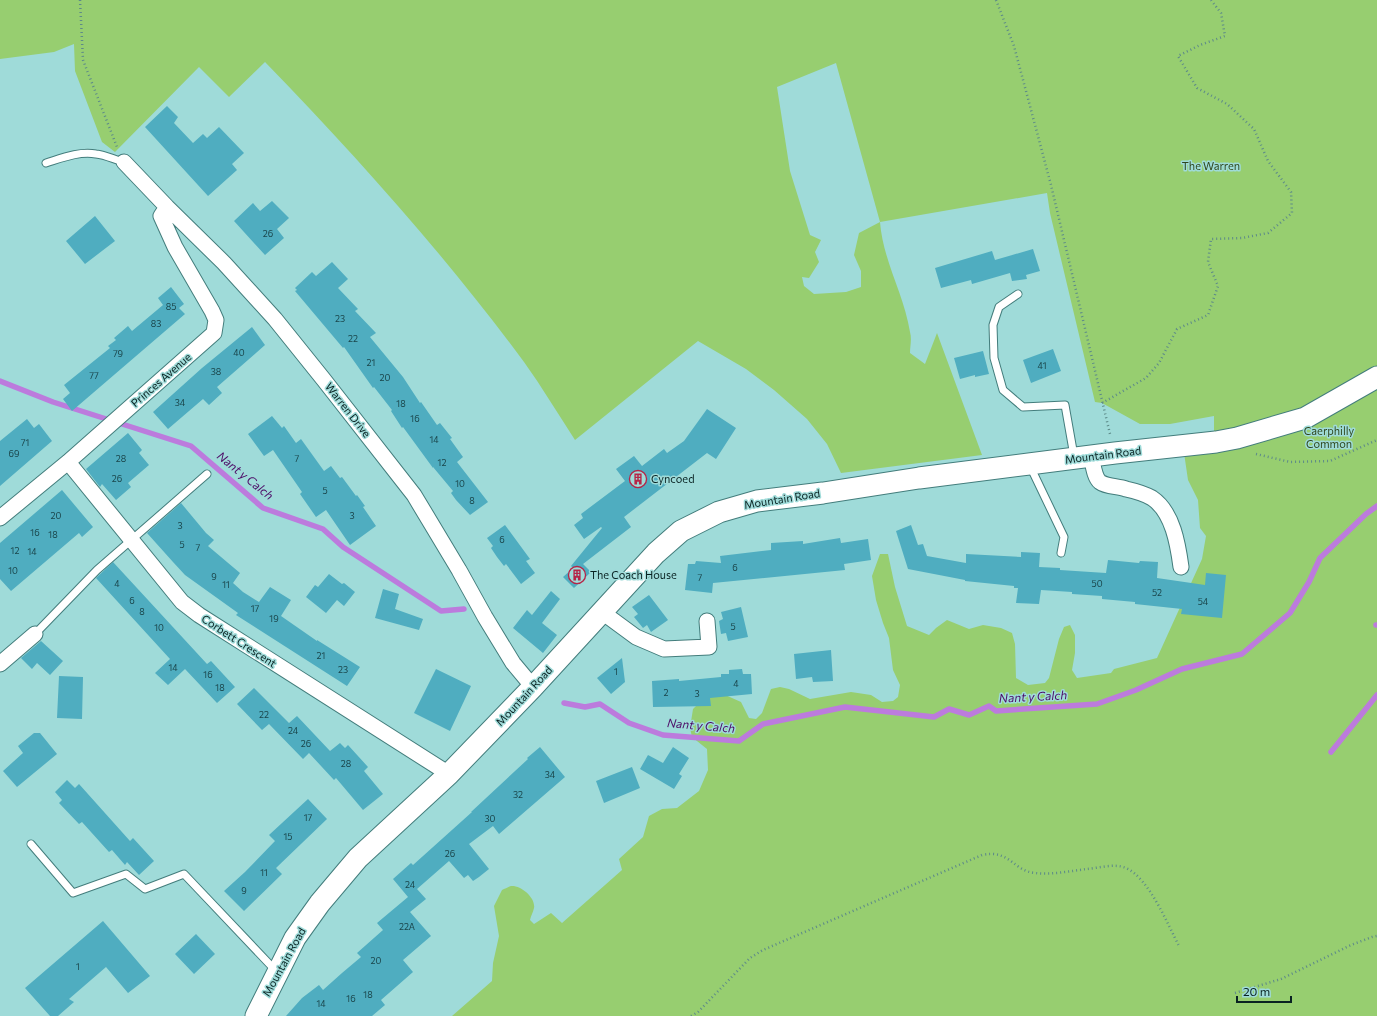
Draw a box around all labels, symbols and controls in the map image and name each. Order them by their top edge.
park label: The Warren [1182,159,1240,172]
house number: 26 [263,228,273,239]
house number: 85 [166,301,176,312]
house number: 23 [335,313,345,324]
house number: 83 [151,318,161,329]
house number: 22 [348,333,358,344]
house number: 40 [233,347,245,358]
house number: 79 [113,348,123,359]
street label: Princes Avenue [128,350,194,409]
house number: 21 [367,357,375,368]
house number: 41 [1038,360,1046,371]
house number: 38 [211,366,221,377]
house number: 77 [89,370,99,381]
house number: 20 [380,372,391,383]
street label: Warren Drive [323,380,374,440]
house number: 34 [175,397,186,408]
house number: 18 [396,398,406,409]
house number: 16 [410,413,420,424]
park label: Caerphilly Common [1304,424,1355,450]
house number: 14 [429,434,439,445]
house number: 71 [21,437,29,448]
street label: Mountain Road [1064,443,1142,466]
house number: 69 [9,448,19,459]
water label: Nant y Calch [215,448,277,502]
house number: 28 [116,453,126,464]
house number: 7 [295,453,300,464]
house number: 12 [438,457,446,468]
building icon: Cyncoed [628,469,648,489]
place label: Cyncoed [651,472,694,485]
house number: 26 [112,473,122,484]
house number: 10 [455,478,465,489]
house number: 5 [322,485,328,496]
street label: Mountain Road [743,486,821,511]
house number: 8 [469,495,475,506]
house number: 20 [51,510,62,521]
house number: 3 [349,510,355,521]
house number: 3 [177,520,183,531]
house number: 16 [30,527,40,538]
house number: 18 [48,529,58,540]
house number: 6 [499,534,505,545]
house number: 5 [179,539,185,550]
house number: 7 [196,542,201,553]
house number: 12 [11,545,19,556]
house number: 14 [27,546,37,557]
house number: 6 [732,562,738,573]
house number: 10 [8,565,18,576]
building icon: The Coach House [567,565,587,585]
place label: The Coach House [590,568,677,581]
house number: 9 [211,571,217,582]
house number: 7 [698,572,703,583]
house number: 4 [114,578,120,589]
house number: 50 [1091,578,1103,589]
house number: 11 [222,579,230,590]
house number: 52 [1152,587,1162,598]
house number: 6 [129,595,135,606]
house number: 54 [1198,596,1209,607]
house number: 17 [251,603,260,614]
house number: 8 [139,606,145,617]
street label: Corbett Crescent [199,612,279,670]
house number: 19 [269,613,279,624]
house number: 5 [730,621,736,632]
house number: 10 [154,622,164,633]
house number: 21 [317,650,325,661]
house number: 14 [168,662,178,673]
street label: Mountain Road [493,663,555,728]
house number: 23 [338,664,348,675]
house number: 1 [614,666,618,677]
house number: 16 [203,669,213,680]
house number: 4 [733,678,739,689]
house number: 18 [215,682,225,693]
house number: 2 [664,687,669,698]
water label: Nant y Calch [998,687,1068,705]
house number: 3 [694,688,700,699]
house number: 22 [259,709,269,720]
water label: Nant y Calch [666,715,736,735]
house number: 24 [288,725,299,736]
house number: 26 [301,738,311,749]
house number: 28 [341,758,351,769]
house number: 34 [545,769,556,780]
house number: 32 [513,789,523,800]
house number: 17 [304,812,313,823]
house number: 30 [484,813,496,824]
house number: 15 [283,831,293,842]
house number: 26 [445,848,455,859]
house number: 11 [260,867,268,878]
house number: 24 [405,879,416,890]
house number: 9 [241,885,247,896]
house number: 22A [399,921,415,932]
street label: Mountain Road [259,925,308,998]
house number: 20 [371,955,382,966]
house number: 1 [76,961,80,972]
scale bar [1237,978,1291,1004]
text: 20 m [1243,984,1270,998]
house number: 18 [363,989,373,1000]
house number: 16 [346,993,356,1004]
house number: 14 [316,998,326,1009]

